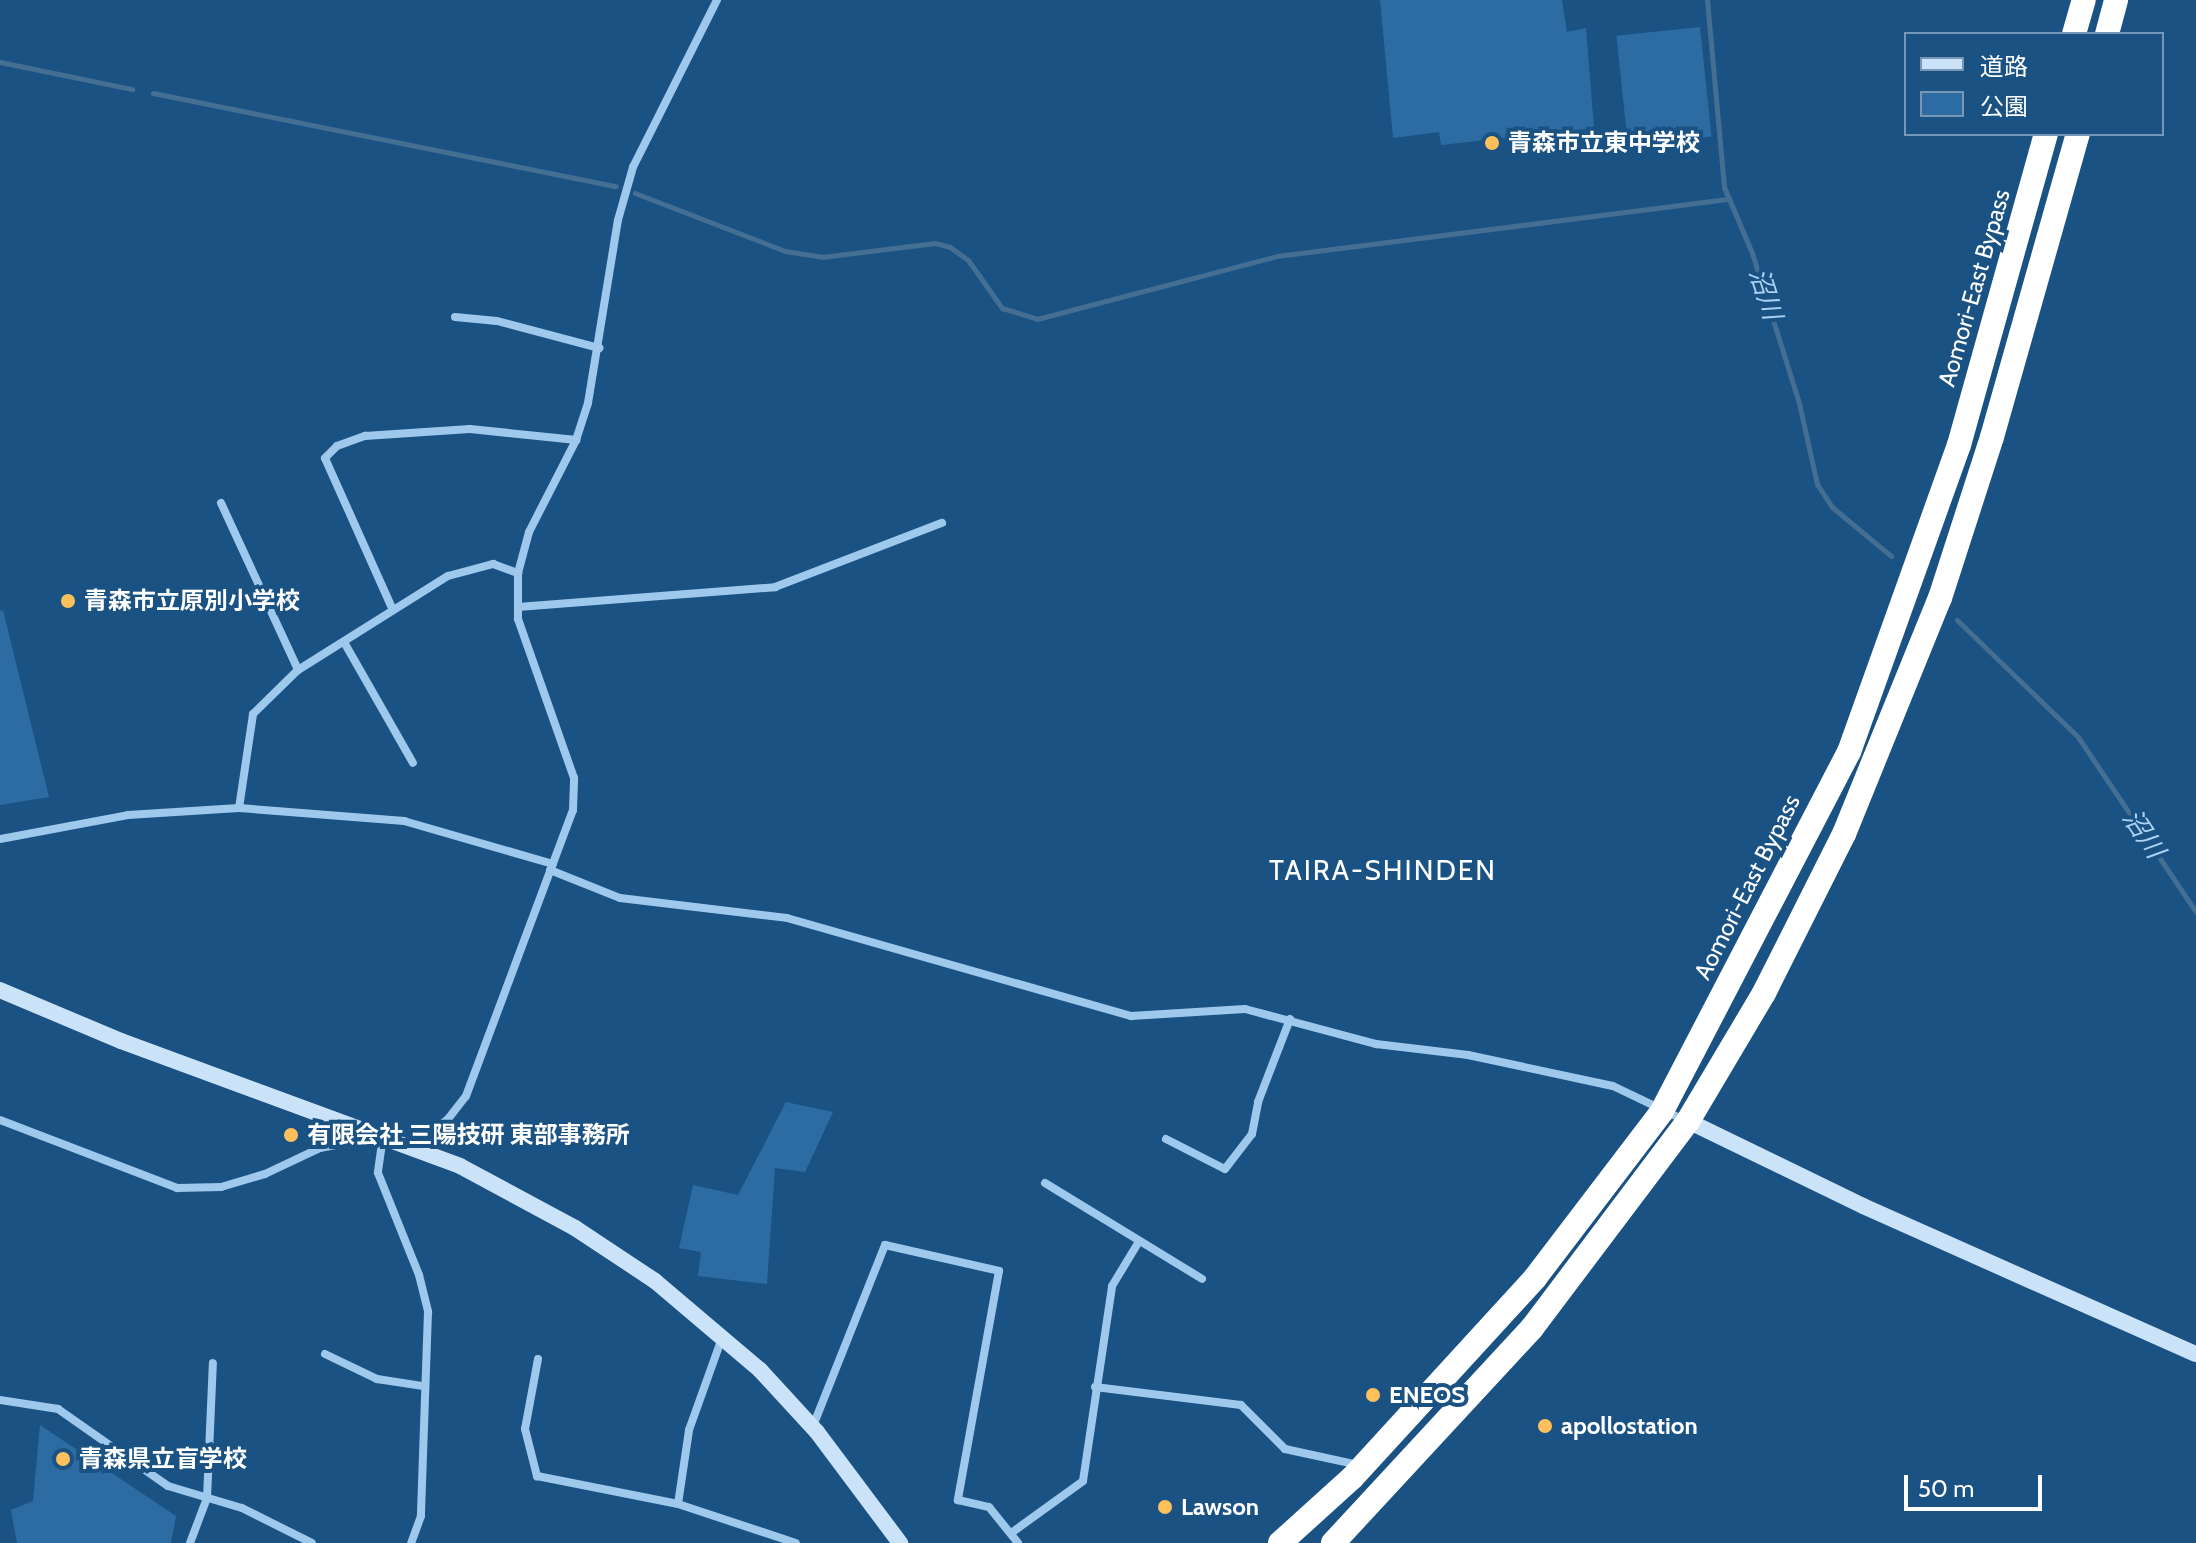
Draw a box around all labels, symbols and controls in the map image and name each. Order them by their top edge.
legend [1904,32,2164,136]
text: 道路 [1980,52,2028,81]
text: 公園 [1980,92,2028,121]
place label: 青森市立東中学校 [1508,129,1700,157]
marker: 青森市立東中学校 [1483,134,1501,152]
street label: Aomori-East Bypass [1932,186,2016,390]
water label: 沼川 [1742,264,1788,324]
place label: 青森市立原別小学校 [84,587,300,615]
marker: 青森市立原別小学校 [59,592,77,610]
street label: Aomori-East Bypass [1688,790,1806,984]
water label: 沼川 [2116,804,2170,864]
district label: TAIRA-SHINDEN [1269,853,1497,887]
place label: 有限会社 三陽技研 東部事務所 [307,1121,630,1149]
marker: 有限会社 三陽技研 東部事務所 [282,1126,300,1144]
place label: ENEOS [1389,1381,1465,1409]
marker: ENEOS [1364,1386,1382,1404]
place label: apollostation [1561,1412,1698,1440]
marker: apollostation [1536,1417,1554,1435]
place label: 青森県立盲学校 [79,1445,247,1473]
marker: 青森県立盲学校 [54,1450,72,1468]
scale bar [1908,1459,2046,1509]
text: 50 m [1918,1474,1974,1503]
place label: Lawson [1181,1493,1259,1521]
marker: Lawson [1156,1498,1174,1516]

